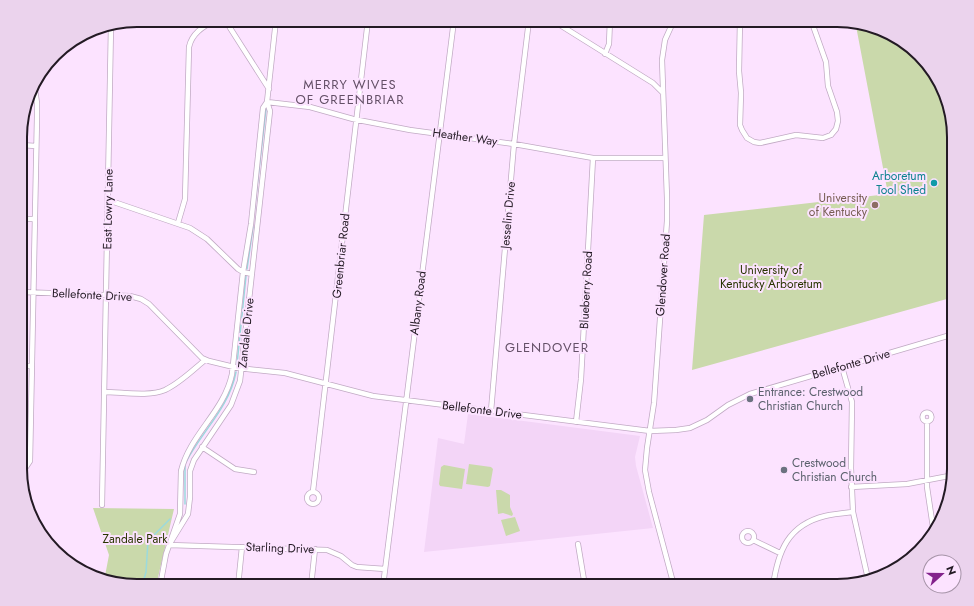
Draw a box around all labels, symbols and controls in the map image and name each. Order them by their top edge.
district label: MERRY WIVES OF GREENBRIAR [296,75,404,109]
street label: Heather Way [431,124,499,151]
place label: Arboretum Tool Shed [872,167,926,199]
street label: East Lowry Lane [98,169,118,249]
marker: Arboretum Tool Shed [929,178,939,188]
street label: Jesselin Drive [496,181,520,251]
place label: University of Kentucky [809,189,868,221]
marker: University of Kentucky [870,200,880,210]
street label: Greenbriar Road [328,213,354,299]
street label: Glendover Road [651,233,675,317]
street label: Blueberry Road [575,250,597,330]
park label: University of Kentucky Arboretum [720,261,822,293]
street label: Albany Road [405,270,431,336]
street label: Bellefonte Drive [51,284,133,306]
street label: Zandale Drive [233,297,259,369]
district label: GLENDOVER [505,338,589,357]
street label: Bellefonte Drive [810,344,892,384]
place label: Entrance: Crestwood Christian Church [758,383,863,415]
marker: Entrance: Crestwood Christian Church [745,394,755,404]
street label: Bellefonte Drive [441,396,523,424]
place label: Crestwood Christian Church [792,454,877,486]
marker: Crestwood Christian Church [779,465,789,475]
park label: Zandale Park [102,530,168,548]
street label: Starling Drive [245,538,315,558]
north arrow [922,554,962,594]
text: N [942,563,960,577]

